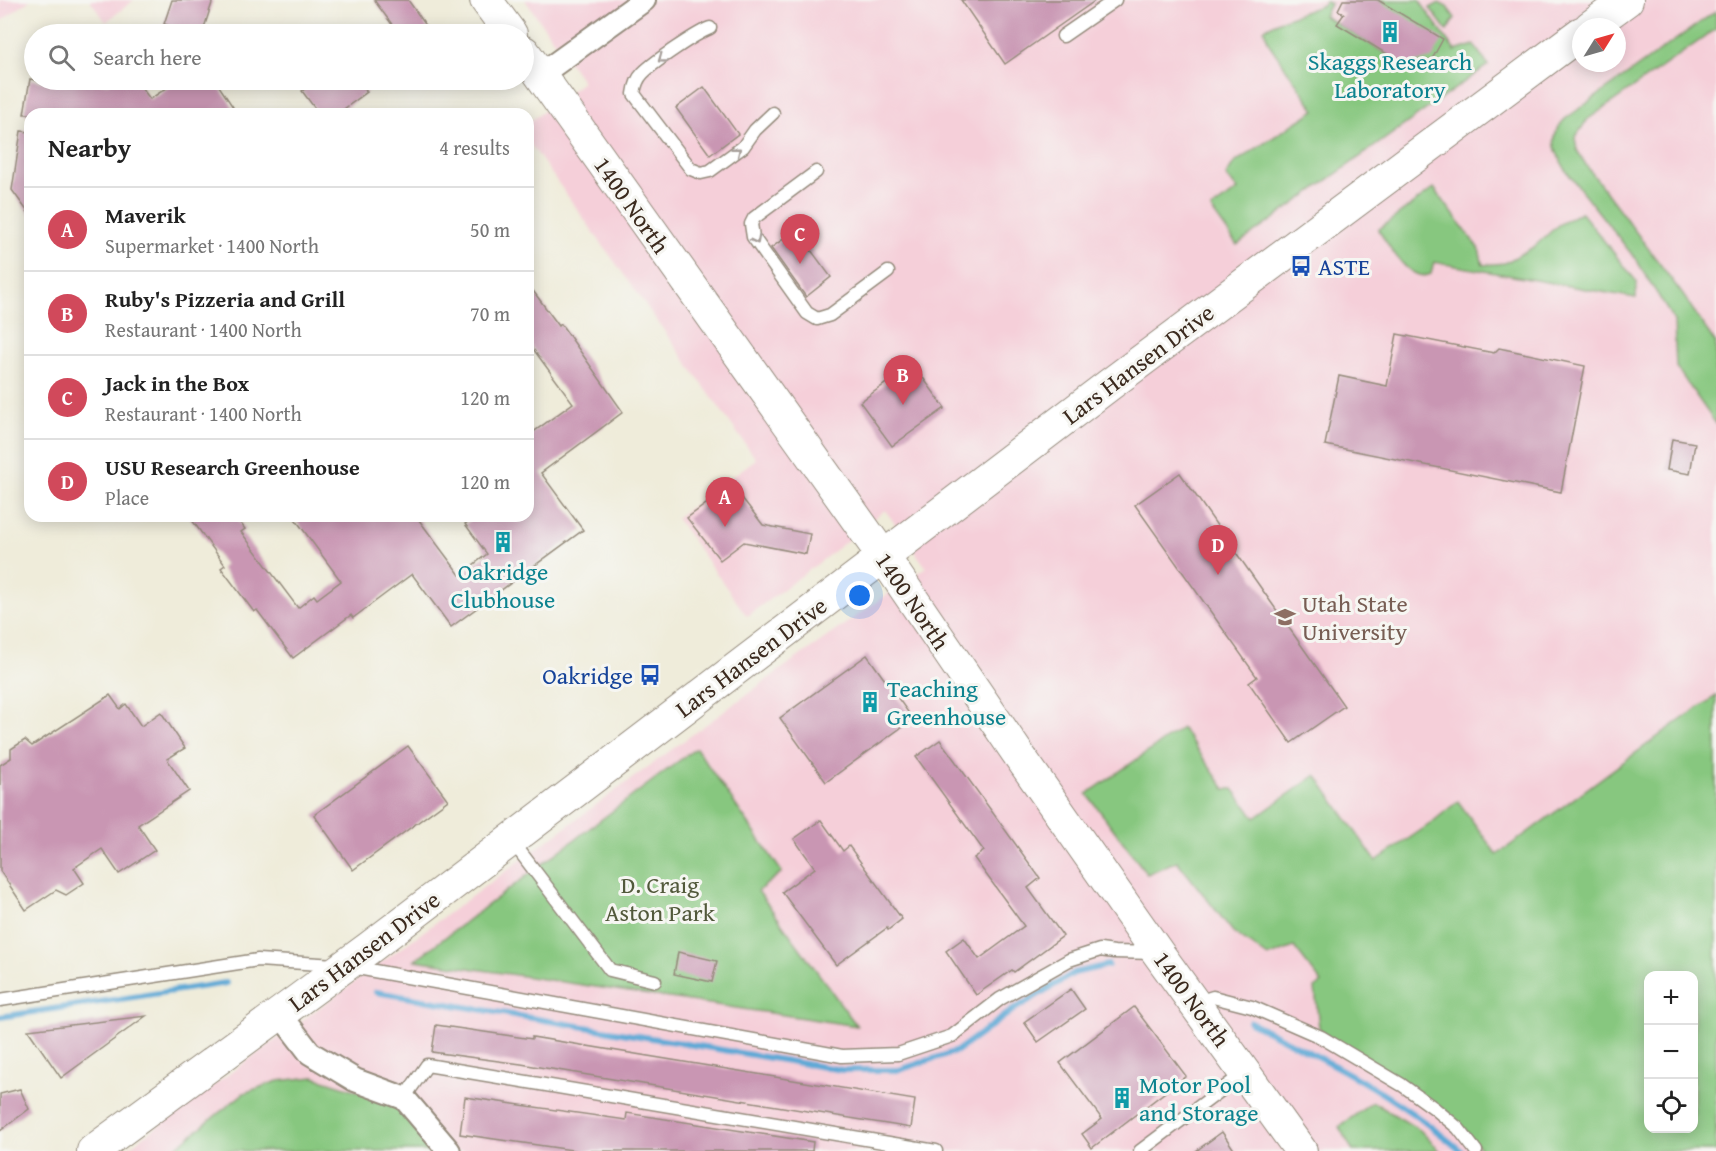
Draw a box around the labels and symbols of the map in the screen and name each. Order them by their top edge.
north arrow [1572,18,1626,72]
building icon: Skaggs Research Laboratory [1378,20,1402,44]
place label: Skaggs Research Laboratory [1308,44,1473,107]
one-way arrow [657,52,668,63]
one-way arrow [730,148,741,159]
street label: 1400 North [586,149,679,261]
pin: C [780,214,820,264]
one-way arrow [749,233,761,244]
place label: ASTE [1318,249,1370,284]
bus stop icon: ASTE [1289,254,1313,278]
street label: Lars Hansen Drive [1055,295,1221,433]
pin: B [884,356,922,405]
pin: A [706,478,744,527]
pin: D [1198,526,1238,575]
building icon: Oakridge Clubhouse [491,530,515,554]
street label: 1400 North [867,545,959,657]
place label: Oakridge Clubhouse [451,554,555,617]
your location [845,581,874,610]
place label: Utah State University [1302,586,1408,649]
street label: Lars Hansen Drive [668,588,834,726]
school or university icon: Utah State University [1273,605,1297,629]
place label: Oakridge [542,658,633,693]
bus stop icon: Oakridge [638,663,662,687]
place label: Teaching Greenhouse [887,671,1006,734]
building icon: Teaching Greenhouse [858,690,882,714]
park label: D. Craig Aston Park [605,867,716,930]
street label: Lars Hansen Drive [281,882,447,1020]
street label: 1400 North [1145,944,1239,1055]
place label: Motor Pool and Storage [1139,1067,1259,1130]
building icon: Motor Pool and Storage [1110,1086,1134,1110]

